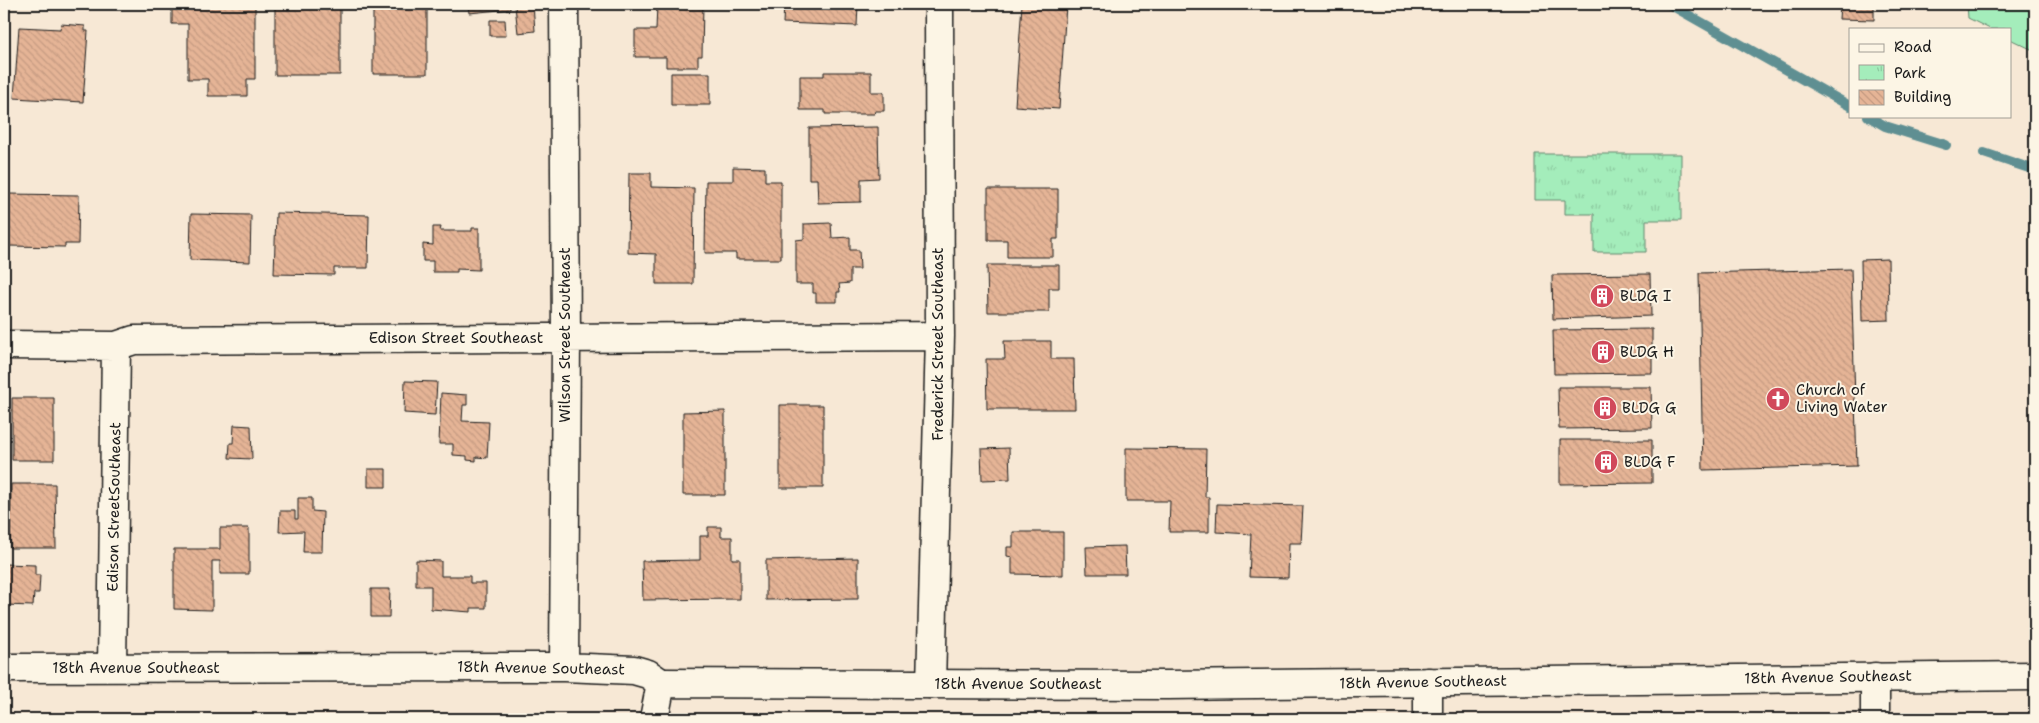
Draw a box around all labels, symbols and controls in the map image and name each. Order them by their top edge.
legend [1849,28,2012,118]
text: Road [1894,37,1932,57]
text: Park [1894,63,1926,83]
text: Building [1894,87,1951,107]
street label: Wilson Street Southeast [555,247,575,423]
street label: Frederick Street Southeast [928,247,948,441]
building icon: BLDG I [1589,283,1615,309]
place label: BLDG I [1620,286,1671,306]
street label: Edison Street Southeast [369,328,543,348]
building icon: BLDG H [1590,339,1616,365]
place label: BLDG H [1620,342,1674,362]
place label: Church of Living Water [1796,380,1888,417]
church icon: Church of Living Water [1765,386,1791,412]
building icon: BLDG G [1592,395,1618,421]
place label: BLDG G [1622,398,1676,418]
street label: Edison StreetSoutheast [103,422,125,592]
building icon: BLDG F [1593,449,1619,475]
place label: BLDG F [1624,452,1676,472]
street label: 18th Avenue Southeast [457,657,625,679]
street label: 18th Avenue Southeast [52,658,220,678]
street label: 18th Avenue Southeast [1744,666,1912,688]
street label: 18th Avenue Southeast [1339,671,1507,693]
street label: 18th Avenue Southeast [934,674,1102,694]

